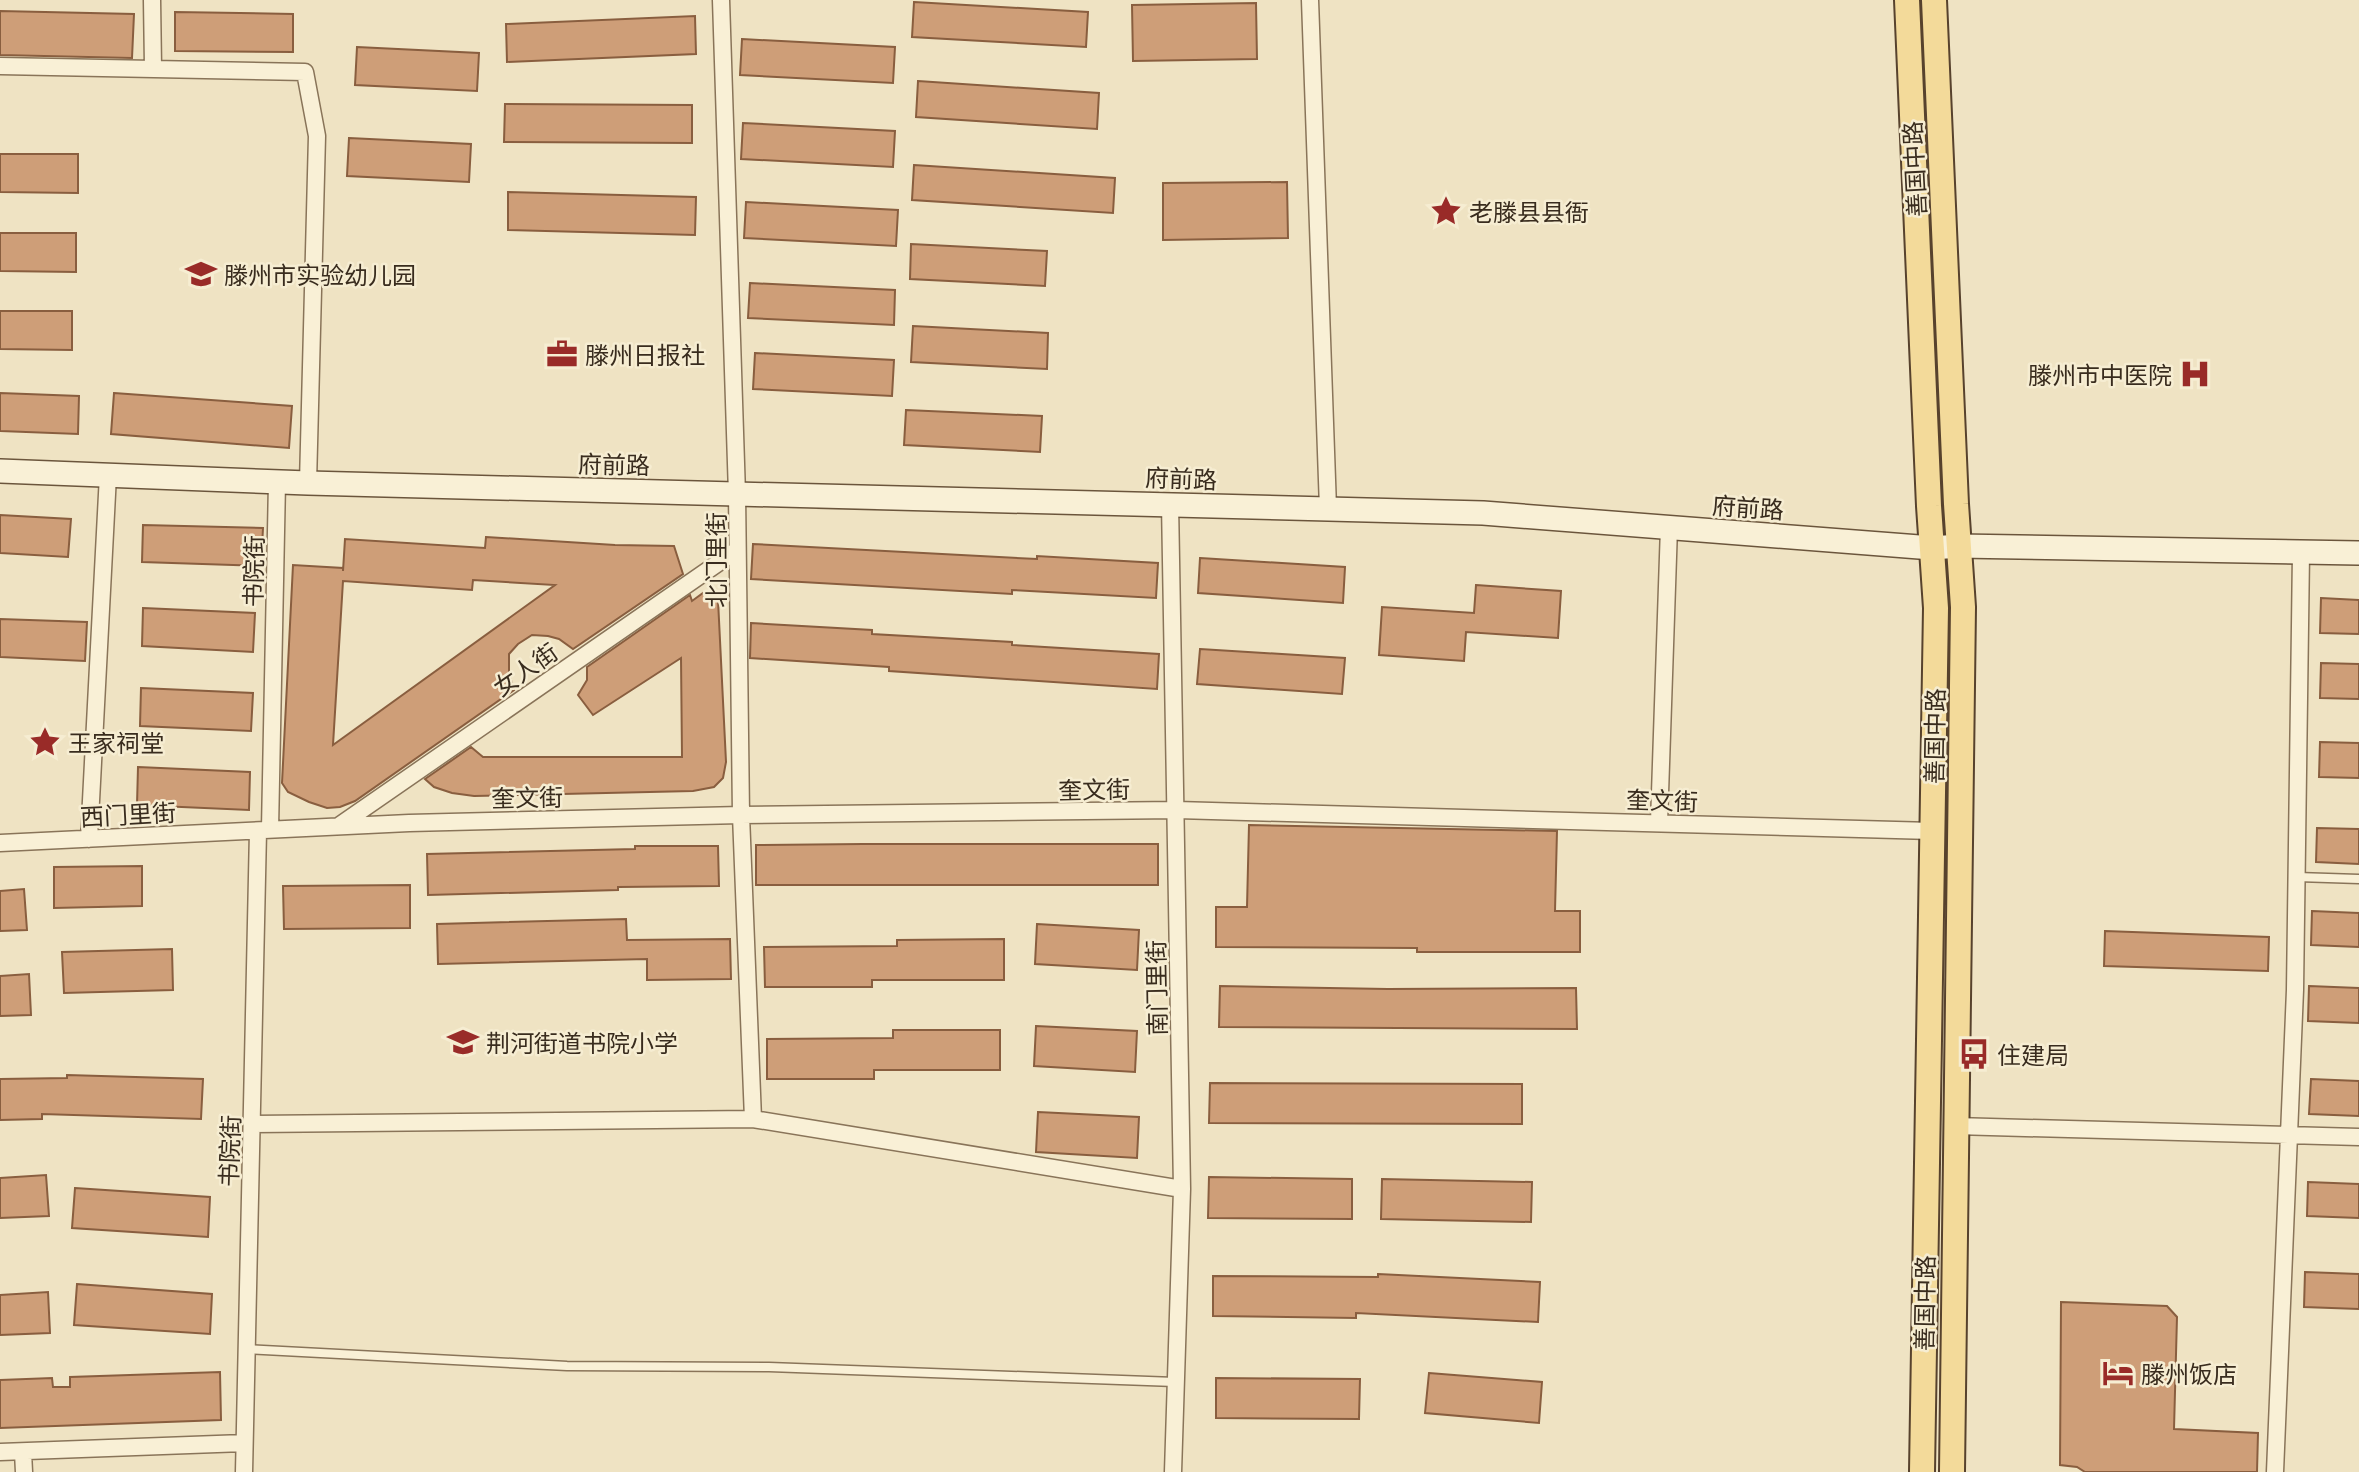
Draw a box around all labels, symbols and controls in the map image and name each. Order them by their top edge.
street label: 善国中路 [1895,120,1933,218]
place icon: 老滕县县衙 [1429,194,1463,228]
place label: 老滕县县衙 [1469,195,1589,228]
school or university icon: 滕州市实验幼儿园 [184,257,218,291]
place label: 滕州市实验幼儿园 [224,258,416,291]
office icon: 滕州日报社 [545,337,579,371]
place label: 滕州日报社 [585,338,705,371]
hospital icon: 滕州市中医院 [2178,357,2212,391]
place label: 滕州市中医院 [2028,358,2172,391]
street label: 府前路 [578,447,650,481]
street label: 府前路 [1144,460,1218,496]
street label: 府前路 [1711,488,1785,526]
street label: 北门里街 [699,512,732,608]
street label: 书院街 [236,535,270,607]
street label: 女人街 [486,635,564,703]
street label: 善国中路 [1917,688,1951,784]
place icon: 王家祠堂 [28,725,62,759]
place label: 王家祠堂 [68,726,164,759]
street label: 奎文街 [1058,772,1130,806]
street label: 奎文街 [491,780,563,814]
street label: 奎文街 [1625,782,1699,818]
street label: 西门里街 [79,795,177,833]
street label: 南门里街 [1139,940,1173,1036]
school or university icon: 荆河街道书院小学 [446,1025,480,1059]
place label: 荆河街道书院小学 [486,1026,678,1059]
bus stop icon: 住建局 [1957,1037,1991,1071]
place label: 住建局 [1997,1038,2069,1071]
street label: 书院街 [211,1114,247,1188]
street label: 善国中路 [1907,1255,1941,1351]
hotel icon: 滕州饭店 [2101,1356,2135,1390]
place label: 滕州饭店 [2141,1357,2237,1390]

